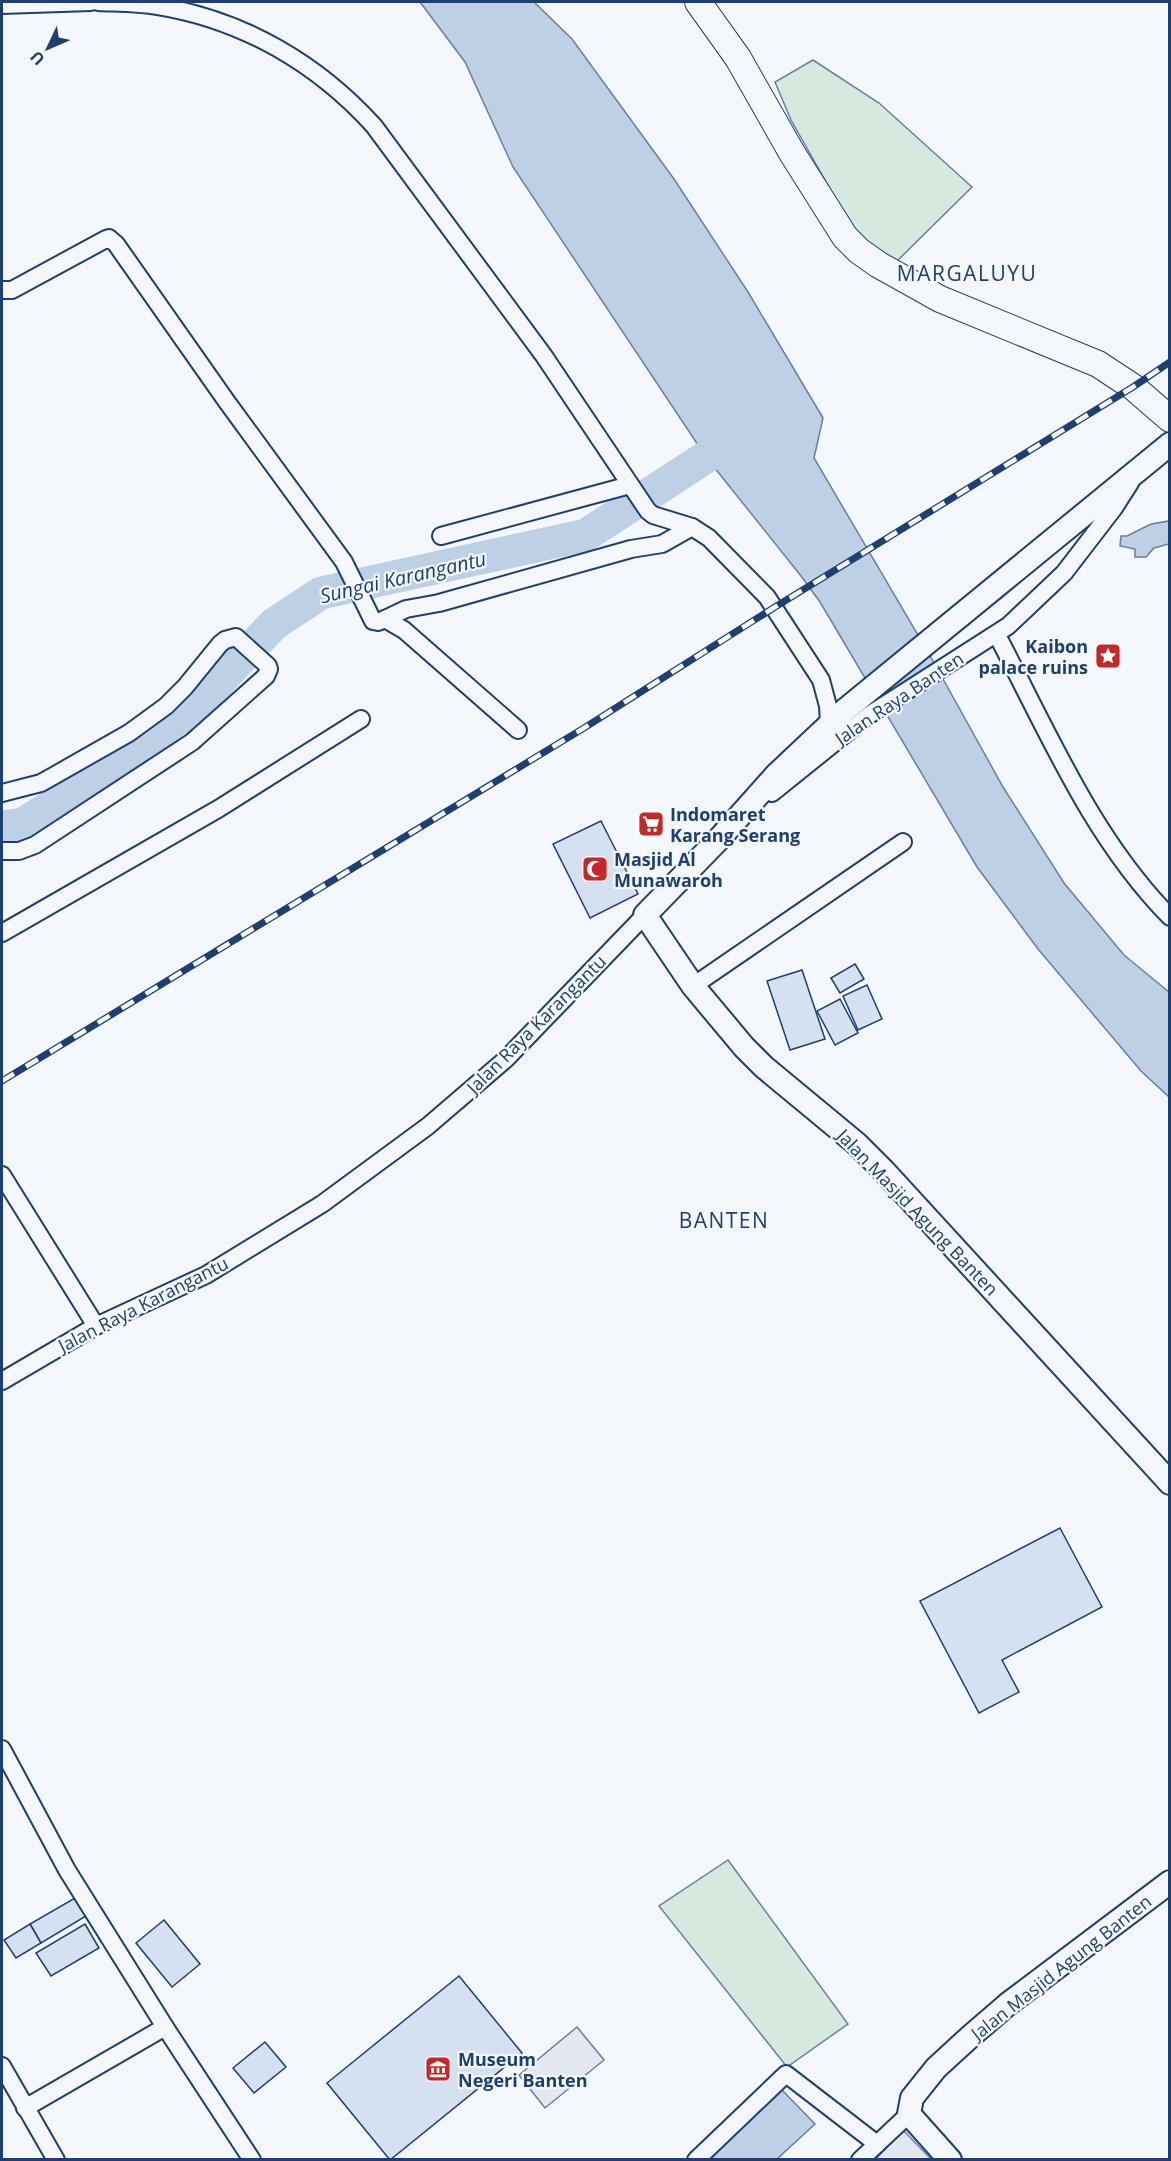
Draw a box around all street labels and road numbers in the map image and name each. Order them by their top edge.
street label: Jalan Raya Banten [828,646,968,751]
street label: Jalan Raya Karangantu [460,949,611,1100]
street label: Jalan Masjid Agung Banten [831,1122,1004,1300]
street label: Jalan Raya Karangantu [52,1251,232,1358]
street label: Jalan Masjid Agung Banten [964,1889,1156,2046]

